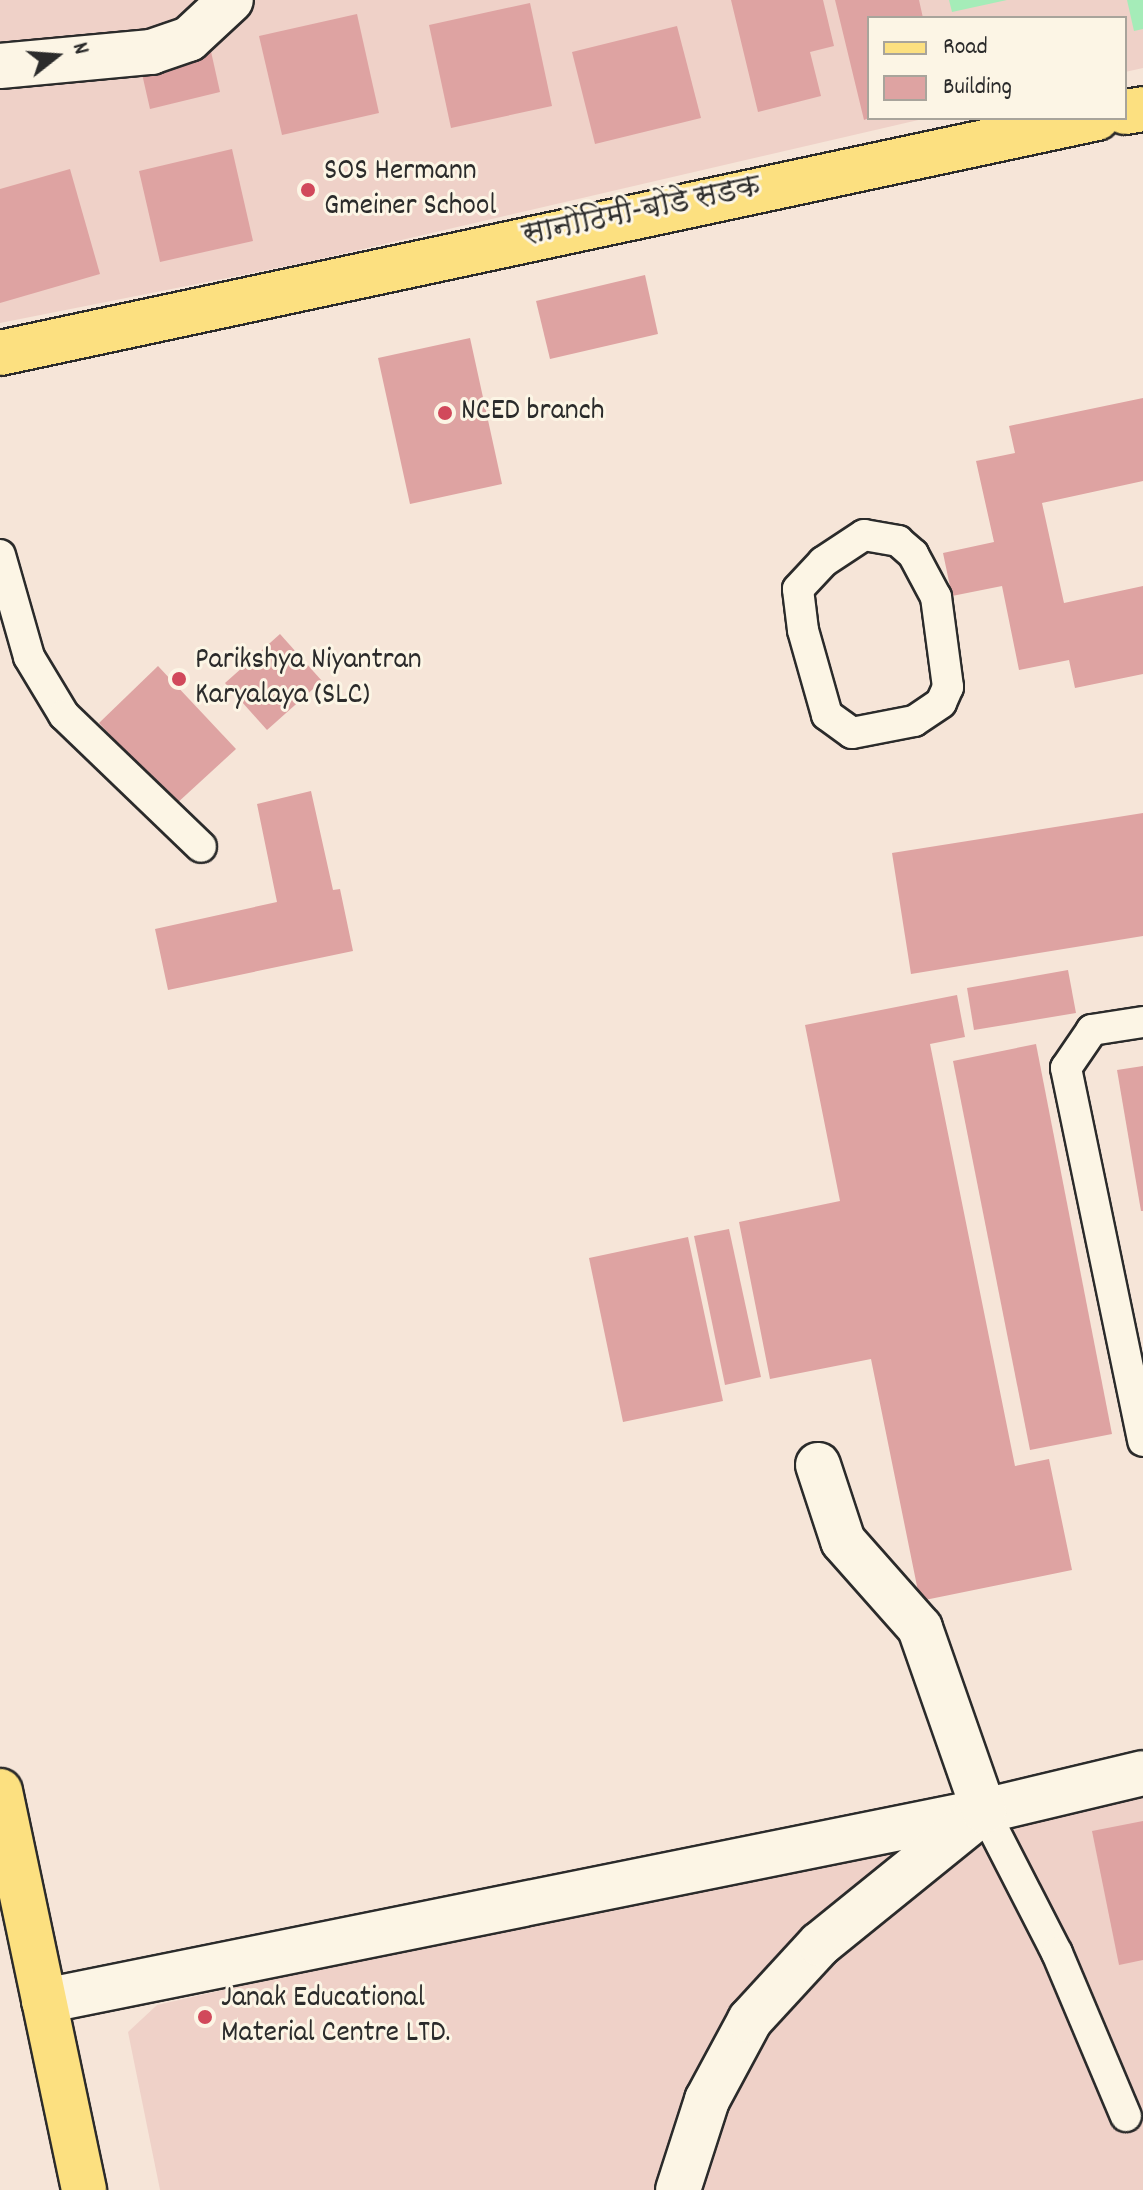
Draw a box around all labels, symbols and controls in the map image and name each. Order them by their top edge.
north arrow [16,16,96,96]
legend [867,16,1127,120]
text: Road [943,31,988,65]
text: N [63,39,96,59]
text: Building [943,71,1012,105]
place label: SOS Hermann Gmeiner School [324,155,496,226]
street label: सानोठिमी-बोडे सडक [520,170,764,256]
marker: SOS Hermann Gmeiner School [299,181,317,199]
place label: NCED branch [461,395,604,431]
marker: NCED branch [436,404,454,422]
place label: Parikshya Niyantran Karyalaya (SLC) [195,644,422,714]
marker: Parikshya Niyantran Karyalaya (SLC) [170,670,188,688]
place label: Janak Educational Material Centre LTD. [221,1982,450,2052]
marker: Janak Educational Material Centre LTD. [196,2008,214,2026]

